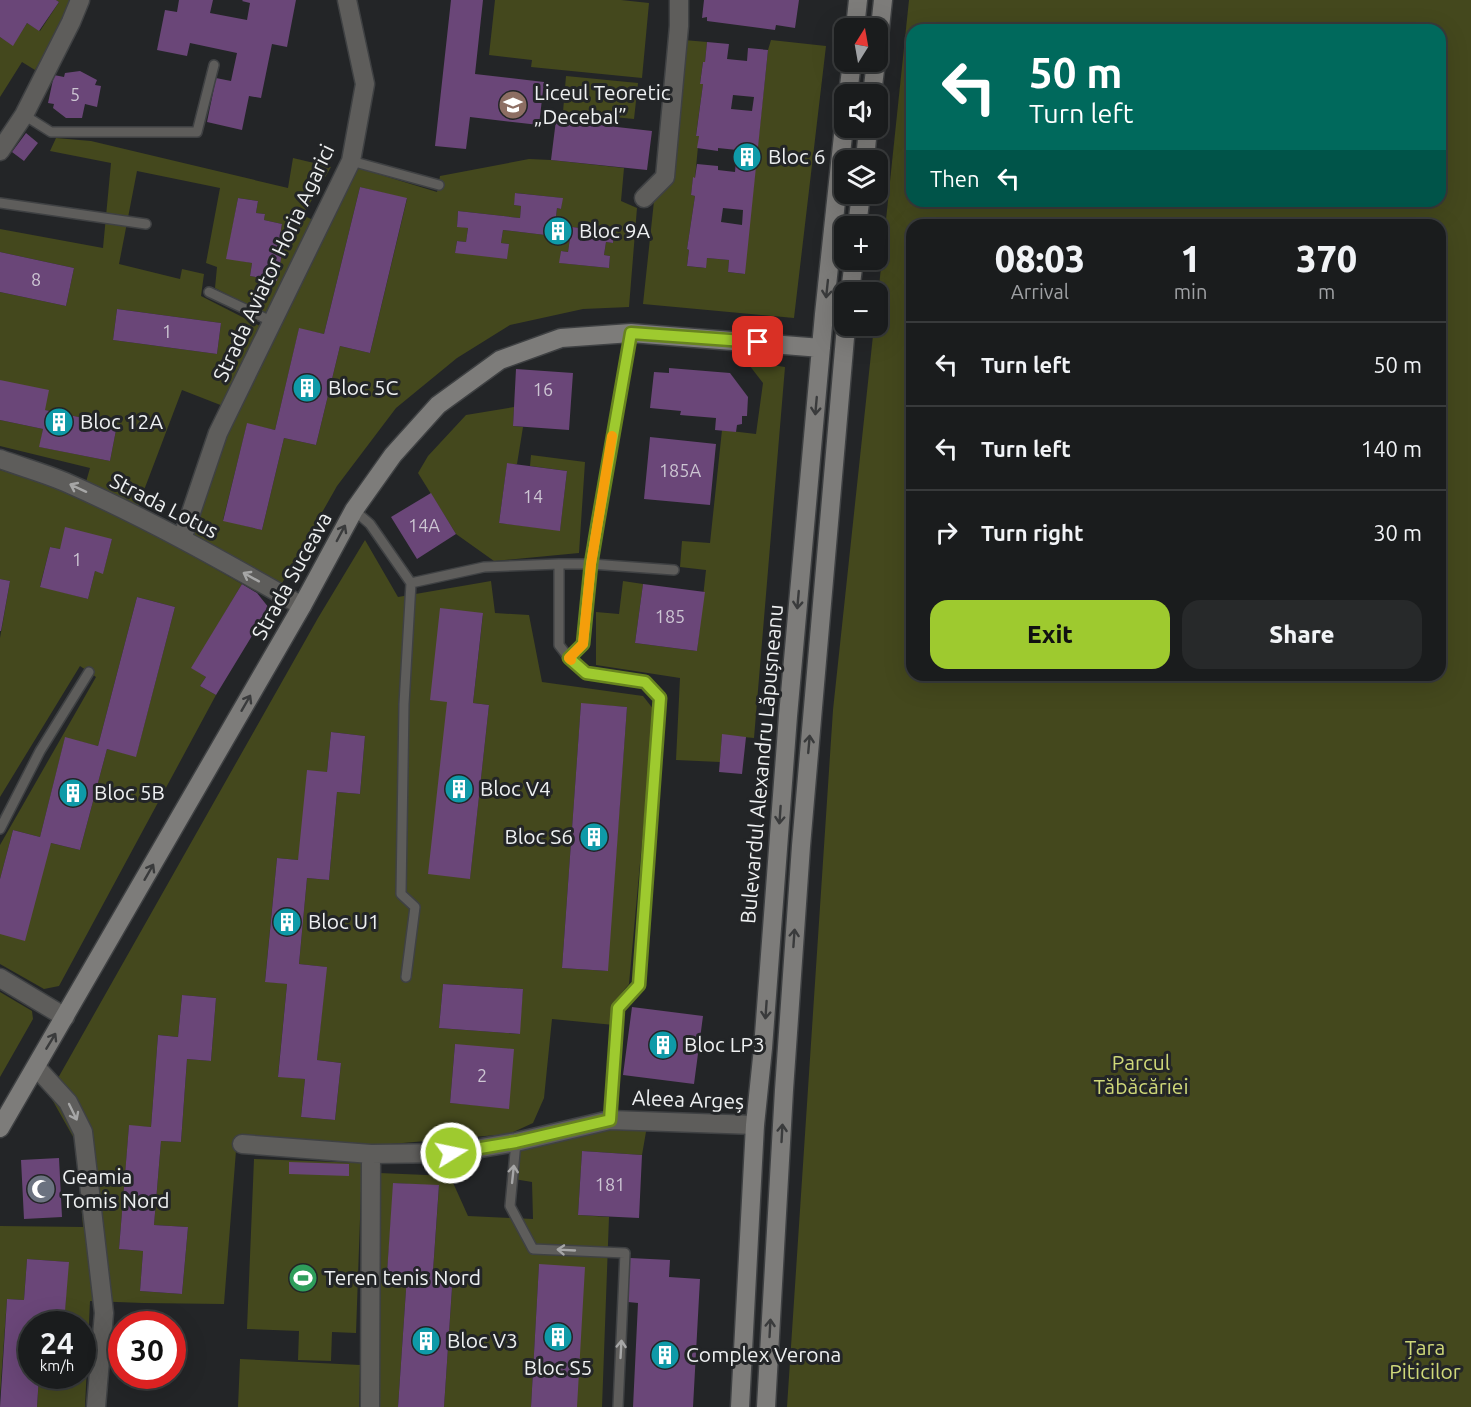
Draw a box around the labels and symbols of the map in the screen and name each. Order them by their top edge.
north arrow [834,18,888,72]
place label: Liceul Teoretic „Decebal” [534,80,671,128]
house number: 5 [70,84,80,104]
school or university icon: Liceul Teoretic „Decebal” [497,89,529,121]
street label: Strada Aviator Horia Agarici [208,140,339,385]
building icon: Bloc 6 [731,141,763,173]
place label: Bloc 6 [768,144,826,168]
building icon: Bloc 9A [542,215,574,247]
place label: Bloc 9A [579,218,651,242]
house number: 8 [31,269,41,289]
one-way arrow [821,278,832,298]
pin [732,316,783,367]
house number: 1 [162,321,172,341]
building icon: Bloc 5C [291,372,323,404]
place label: Bloc 5C [328,375,399,399]
house number: 16 [533,379,553,399]
one-way arrow [810,395,821,415]
building icon: Bloc 12A [43,406,75,438]
place label: Bloc 12A [80,409,163,433]
house number: 185A [659,460,701,480]
street label: Strada Lotus [106,468,223,543]
one-way arrow [69,482,87,494]
house number: 14 [523,486,543,506]
street label: Strada Suceava [246,508,336,643]
house number: 14A [408,515,440,535]
one-way arrow [336,525,347,543]
house number: 1 [72,549,82,569]
one-way arrow [243,571,260,583]
one-way arrow [792,590,803,610]
street label: Bulevardul Alexandru Lăpușneanu [735,603,787,925]
house number: 185 [655,606,685,626]
one-way arrow [241,695,252,713]
one-way arrow [804,734,815,754]
building icon: Bloc V4 [443,773,475,805]
place label: Bloc V4 [480,776,551,800]
building icon: Bloc 5B [57,777,89,809]
place label: Bloc 5B [94,780,165,804]
one-way arrow [774,805,785,825]
building icon: Bloc S6 [578,821,610,853]
place label: Bloc S6 [504,824,573,848]
one-way arrow [143,864,155,881]
building icon: Bloc U1 [271,906,303,938]
place label: Bloc U1 [308,909,380,933]
one-way arrow [789,929,800,949]
one-way arrow [760,999,771,1019]
building icon: Bloc LP3 [647,1029,679,1061]
place label: Bloc LP3 [684,1032,765,1056]
one-way arrow [45,1033,57,1050]
park label: Parcul Tăbăcăriei [1094,1050,1188,1098]
house number: 2 [477,1065,487,1085]
street label: Aleea Argeș [631,1085,745,1113]
one-way arrow [67,1102,79,1120]
position arrow [419,1121,483,1185]
one-way arrow [776,1123,787,1143]
place label: Geamia Tomis Nord [62,1164,170,1212]
one-way arrow [508,1165,519,1184]
mosque icon: Geamia Tomis Nord [25,1173,57,1205]
house number: 181 [595,1174,625,1194]
one-way arrow [557,1245,577,1256]
sports icon: Teren tenis Nord [287,1262,319,1294]
place label: Teren tenis Nord [324,1265,481,1289]
speed limit sign: 30 [108,1311,186,1389]
one-way arrow [765,1318,776,1338]
building icon: Bloc S5 [542,1321,574,1353]
building icon: Bloc V3 [410,1325,442,1357]
place label: Bloc V3 [447,1328,518,1352]
park label: Țara Piticilor [1389,1335,1461,1383]
one-way arrow [615,1339,626,1359]
building icon: Complex Verona [649,1339,681,1371]
place label: Complex Verona [686,1342,841,1366]
place label: Bloc S5 [524,1355,592,1379]

